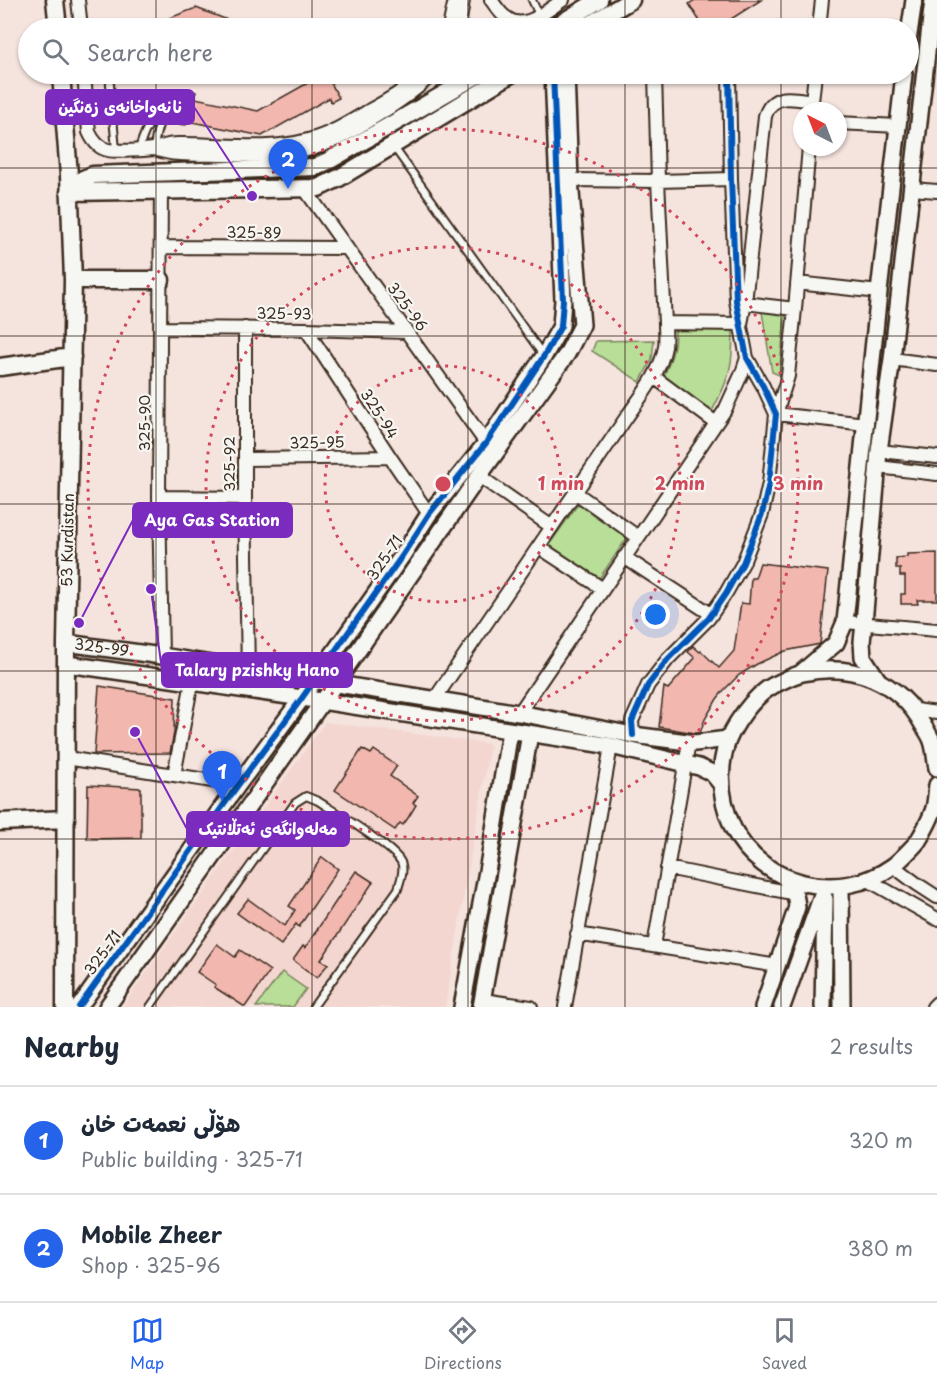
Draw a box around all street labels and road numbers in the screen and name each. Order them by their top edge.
street label: 325-89 [226,220,282,243]
street label: 325-96 [383,277,434,335]
street label: 325-93 [256,301,312,324]
street label: 325-94 [356,384,405,443]
street label: 325-90 [132,395,155,451]
street label: 325-95 [289,430,345,453]
street label: 325-92 [217,436,240,492]
street label: 53 Kurdistan [54,493,79,587]
street label: 325-71 [360,530,407,584]
street label: 325-99 [73,631,131,661]
street label: 325-71 [78,925,126,979]

